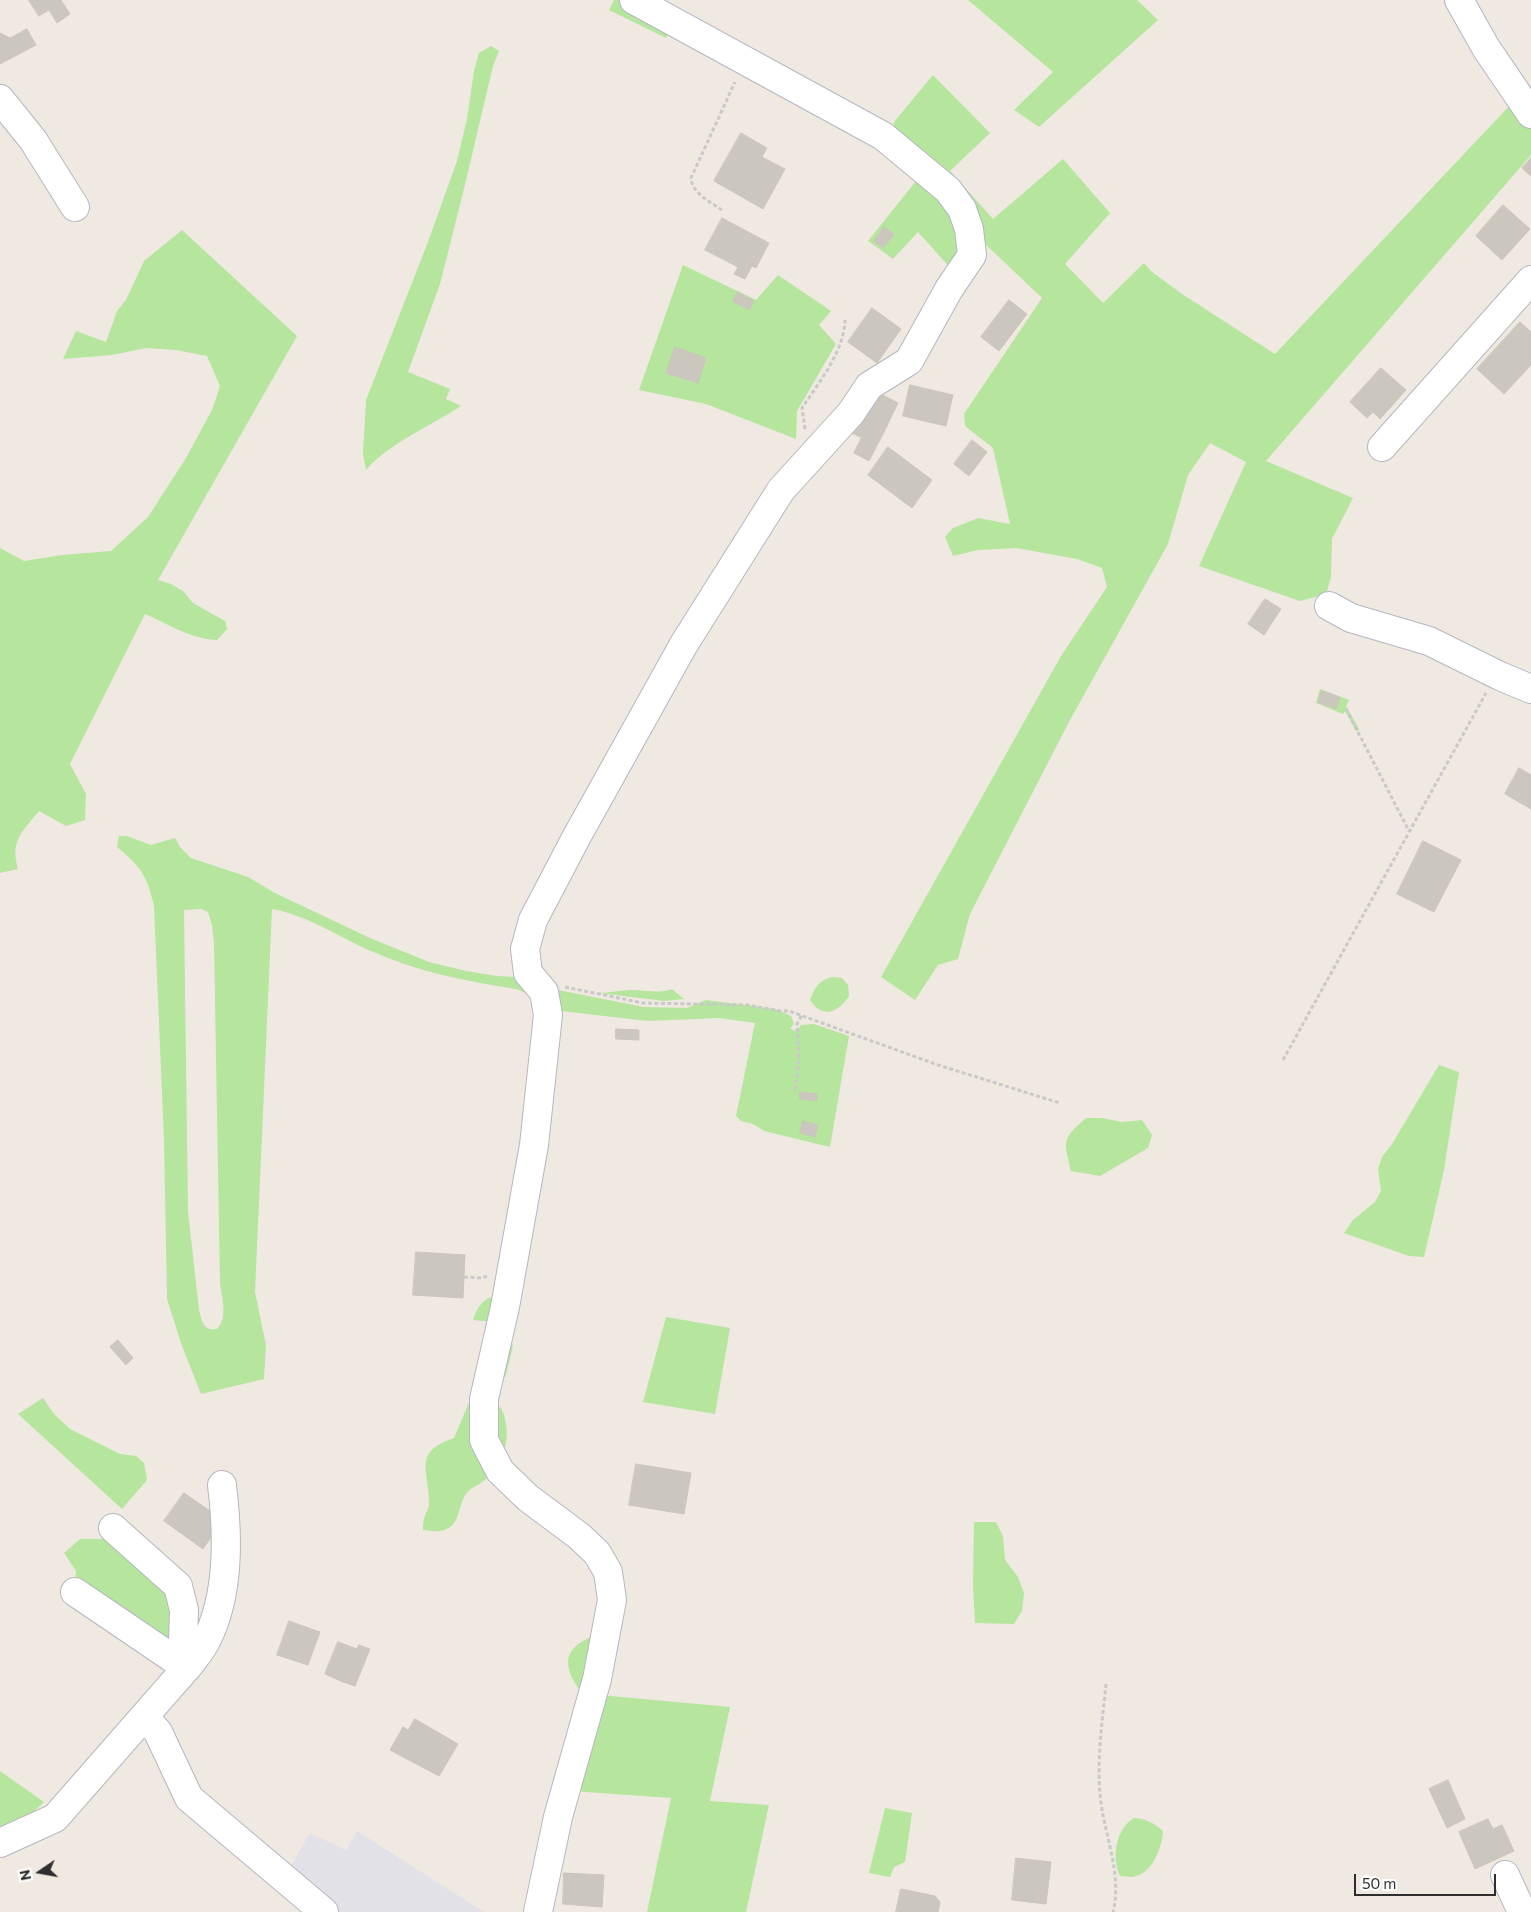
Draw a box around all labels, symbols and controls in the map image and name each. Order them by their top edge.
north arrow [15,1847,65,1897]
scale bar [1356,1864,1498,1896]
text: N [15,1868,34,1882]
text: 50 m [1362,1874,1396,1892]

